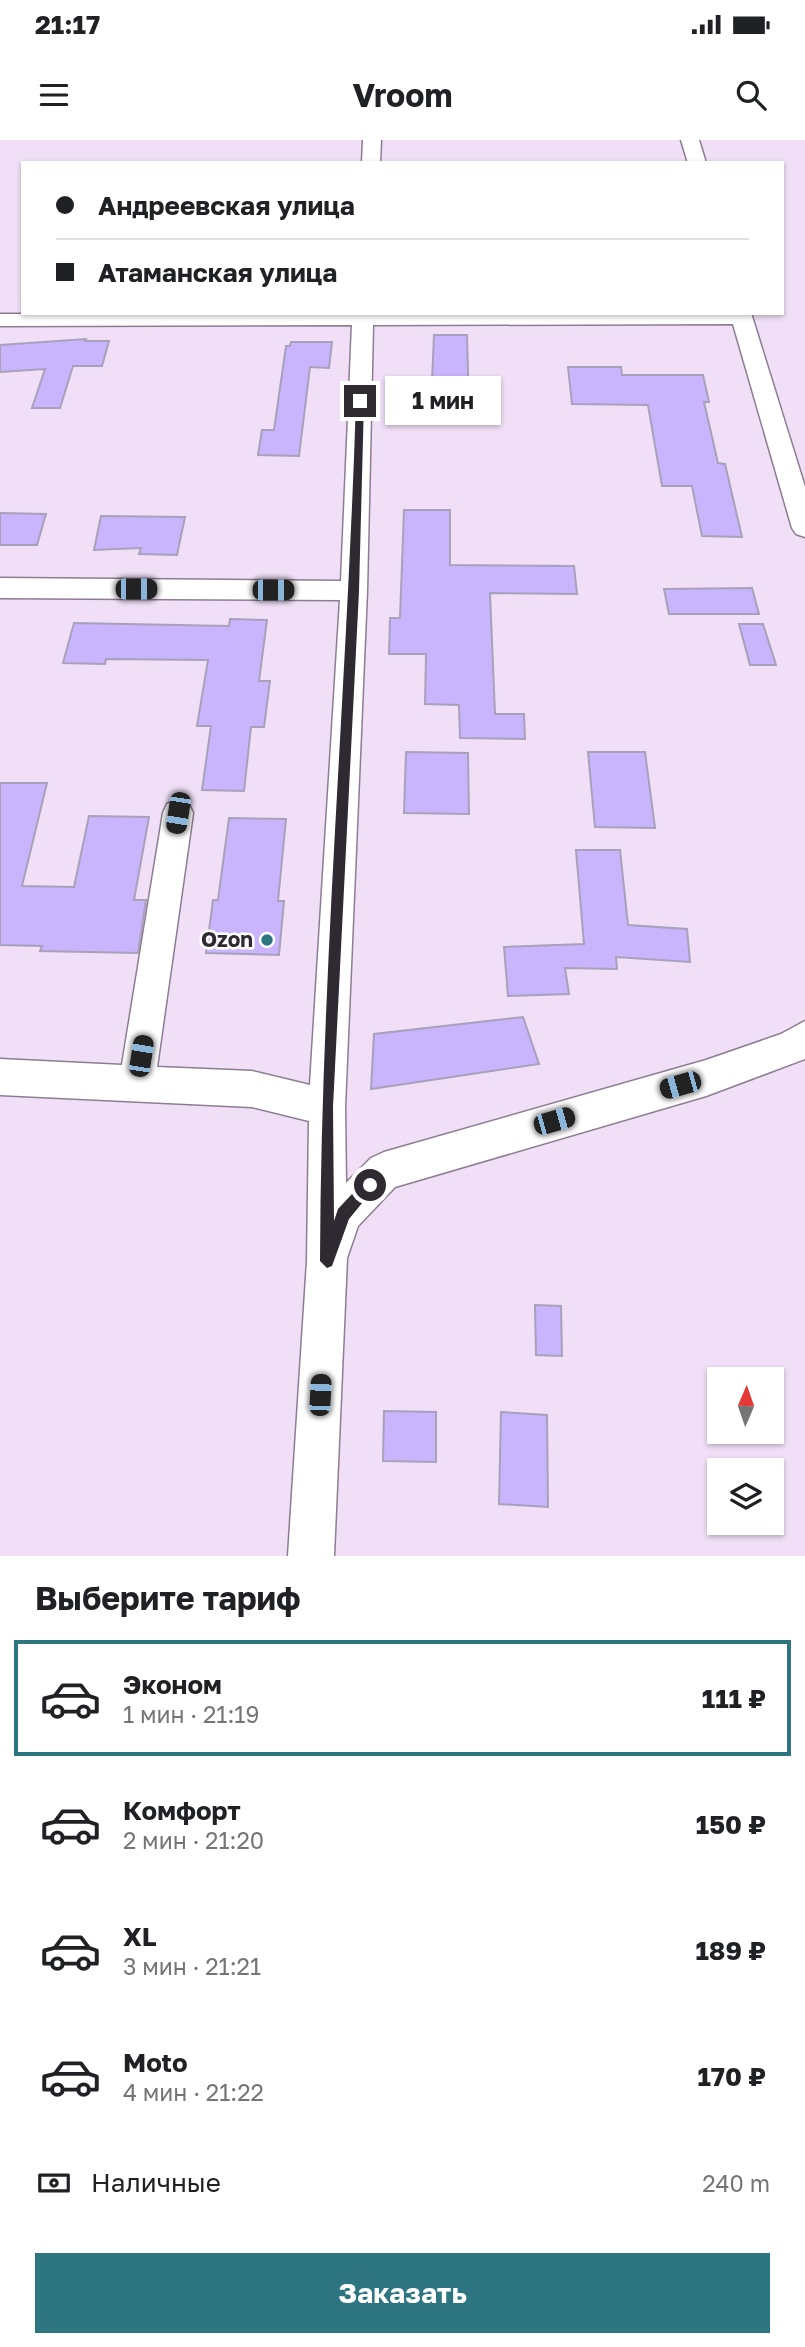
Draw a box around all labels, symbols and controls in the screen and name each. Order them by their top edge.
text: 21:17 [35,9,100,40]
icon: menu [35,76,73,114]
text: Vroom [353,76,453,114]
icon: search [732,76,770,114]
text: Андреевская улица [98,190,355,221]
text: Атаманская улица [98,257,337,288]
callout: 1 мин [384,376,500,426]
route end [344,385,376,417]
text: 1 мин [412,386,474,414]
car [116,579,158,600]
car [253,580,295,601]
car [165,791,192,835]
place label: Ozon [201,926,253,952]
marker: Ozon [259,932,275,948]
car [128,1034,155,1078]
car [657,1069,704,1101]
car [531,1105,578,1137]
route start [354,1169,386,1201]
north arrow [707,1367,784,1444]
map controls [707,1367,784,1535]
car [309,1373,332,1417]
button: layers [707,1458,784,1535]
text: Выберите тариф [35,1579,301,1617]
icon: car [39,1667,102,1730]
text: Эконом [123,1669,222,1700]
text: 111 ₽ [702,1683,766,1714]
text: 1 мин · 21:19 [123,1700,259,1728]
icon: car [39,1793,102,1856]
text: Комфорт [123,1795,241,1826]
text: 150 ₽ [696,1809,766,1840]
text: 2 мин · 21:20 [123,1826,264,1854]
icon: car [39,1919,102,1982]
text: XL [123,1921,157,1952]
text: 189 ₽ [695,1935,766,1966]
text: 3 мин · 21:21 [123,1952,261,1980]
icon: car [39,2045,102,2108]
text: Moto [123,2047,188,2078]
text: 170 ₽ [697,2061,766,2092]
text: 4 мин · 21:22 [123,2078,264,2106]
icon: cash [35,2164,73,2202]
text: Наличные [91,2167,221,2198]
text: 240 m [702,2169,770,2197]
button: Заказать [35,2253,770,2333]

